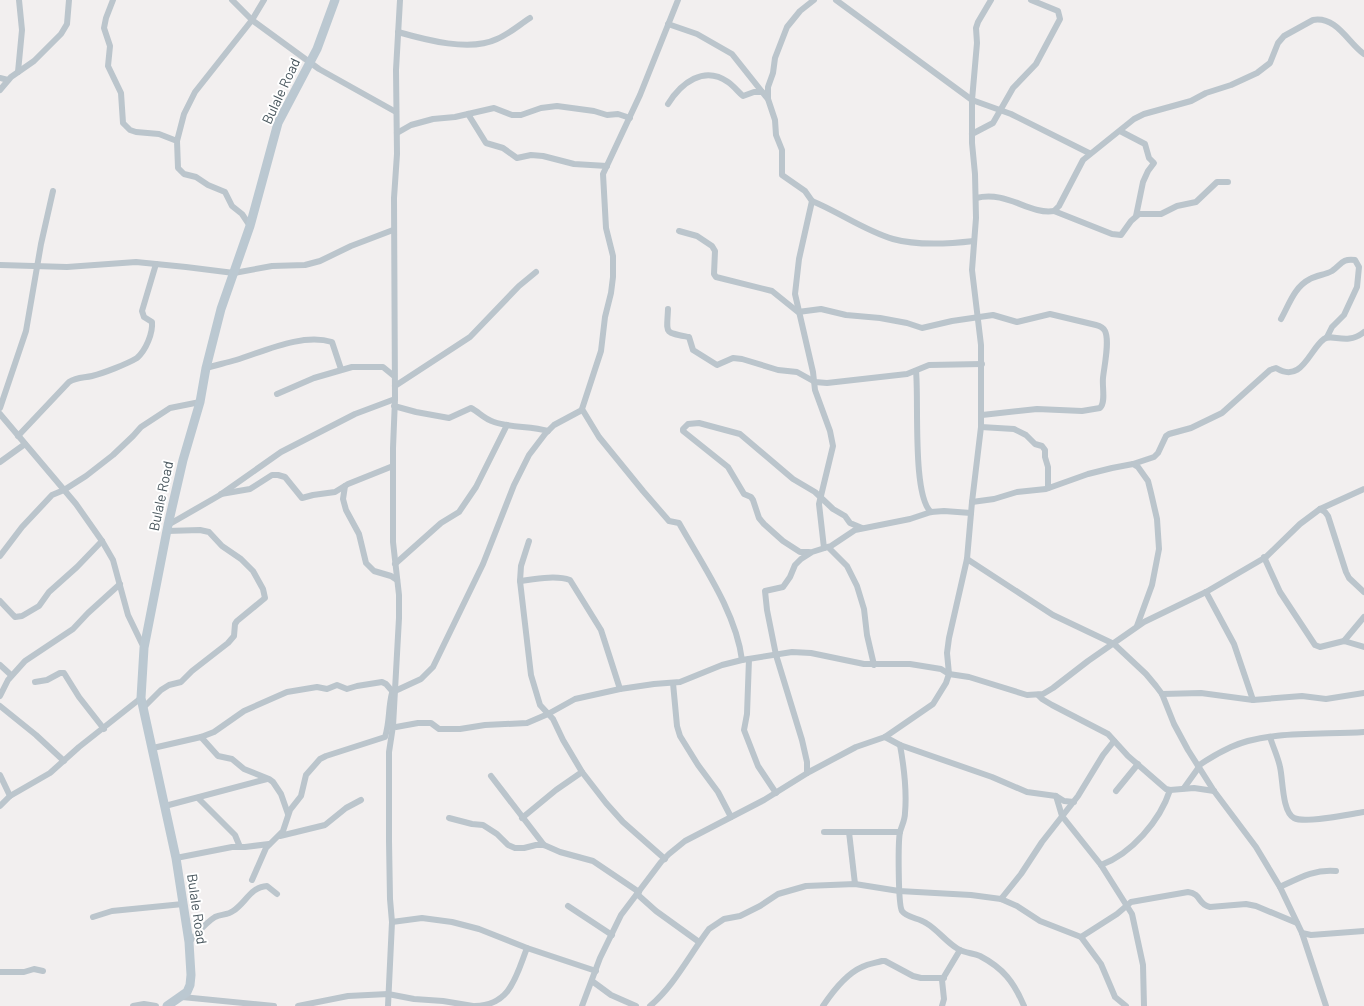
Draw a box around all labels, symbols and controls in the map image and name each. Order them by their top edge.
street label: Bulale Road [258,55,303,127]
street label: Bulale Road [145,459,176,532]
street label: Bulale Road [184,873,211,945]

